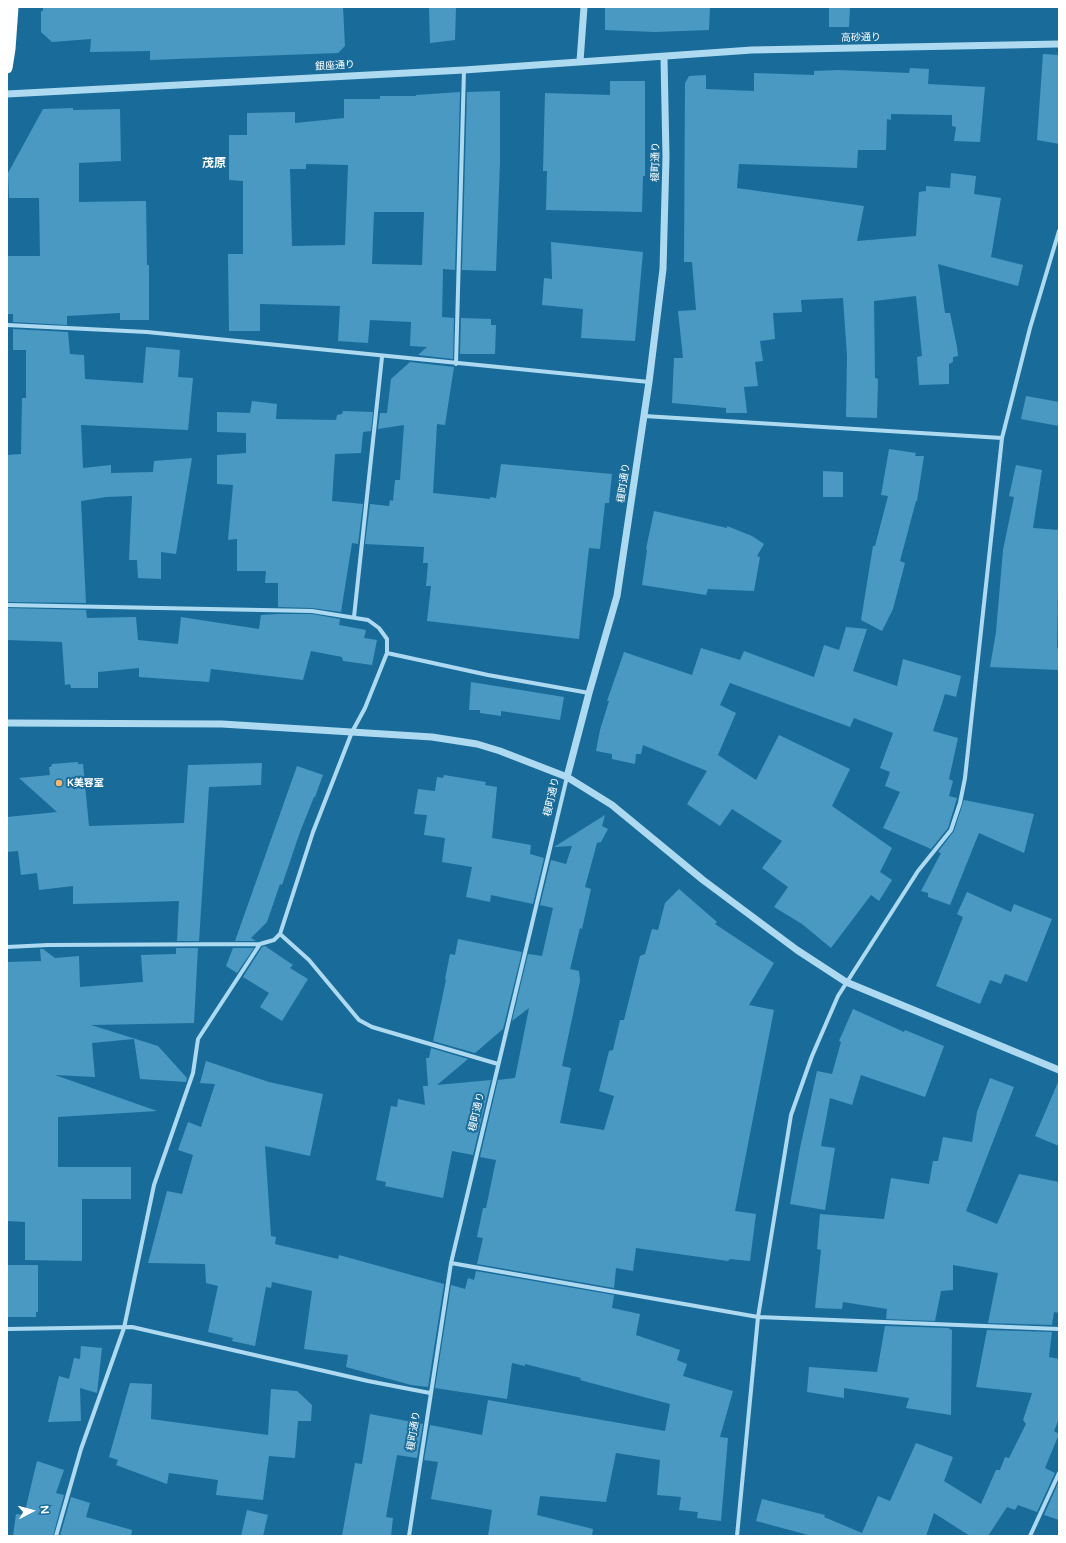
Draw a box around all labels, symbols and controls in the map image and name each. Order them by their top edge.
street label: 高砂通り [841,32,881,44]
street label: 銀座通り [315,59,355,73]
street label: 榎町通り [650,142,662,182]
district label: 茂原 [202,157,226,171]
street label: 榎町通り [615,462,633,504]
street label: 榎町通り [542,776,562,818]
place label: K美容室 [67,777,104,789]
marker: K美容室 [54,778,64,788]
street label: 榎町通り [467,1091,487,1133]
street label: 榎町通り [405,1410,423,1452]
north arrow [12,1491,52,1531]
text: N [38,1505,51,1515]

